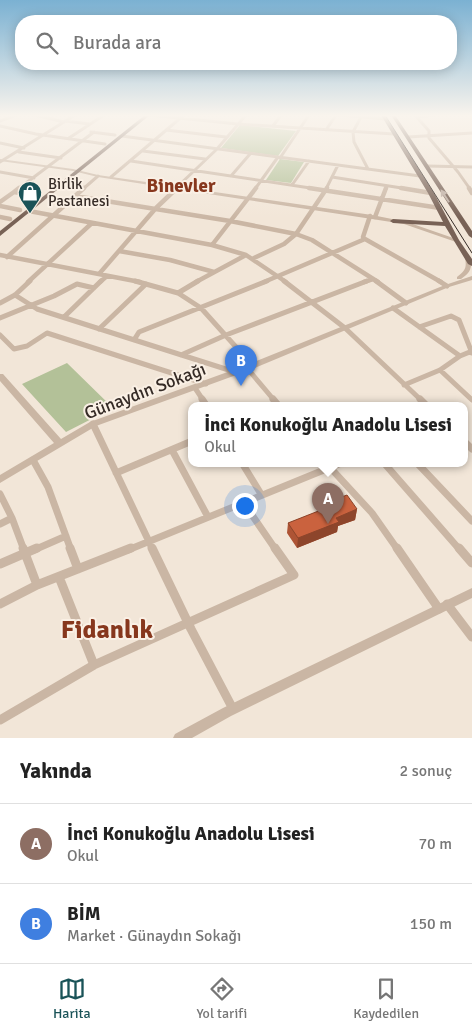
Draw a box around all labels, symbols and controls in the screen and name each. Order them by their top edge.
search box [15,15,457,70]
icon: search [33,29,61,57]
text: Burada ara [73,31,161,55]
district label: Binevler [147,174,216,198]
place label: Birlik Pastanesi [48,175,110,210]
shop icon: Birlik Pastanesi [17,180,43,214]
one-way arrow [441,189,450,202]
pin: B [225,345,257,386]
street label: Günaydın Sokağı [81,358,209,424]
popup [188,402,468,467]
text: İnci Konukoğlu Anadolu Lisesi [204,413,452,437]
text: Okul [204,437,236,457]
pin: A [312,483,344,524]
your location [232,493,258,519]
district label: Fidanlık [61,614,154,646]
text: Yakında [20,758,92,784]
text: 2 sonuç [400,761,452,781]
text: İnci Konukoğlu Anadolu Lisesi [67,822,315,846]
text: A [31,834,41,854]
text: 70 m [418,834,452,854]
text: Okul [67,846,99,866]
text: BİM [67,902,101,926]
text: B [31,914,41,934]
text: 150 m [410,914,452,934]
text: Market · Günaydın Sokağı [67,926,241,946]
tab: Harita [53,975,91,1022]
tab: Yol tarifi [196,975,247,1022]
tab: Kaydedilen [353,975,419,1022]

